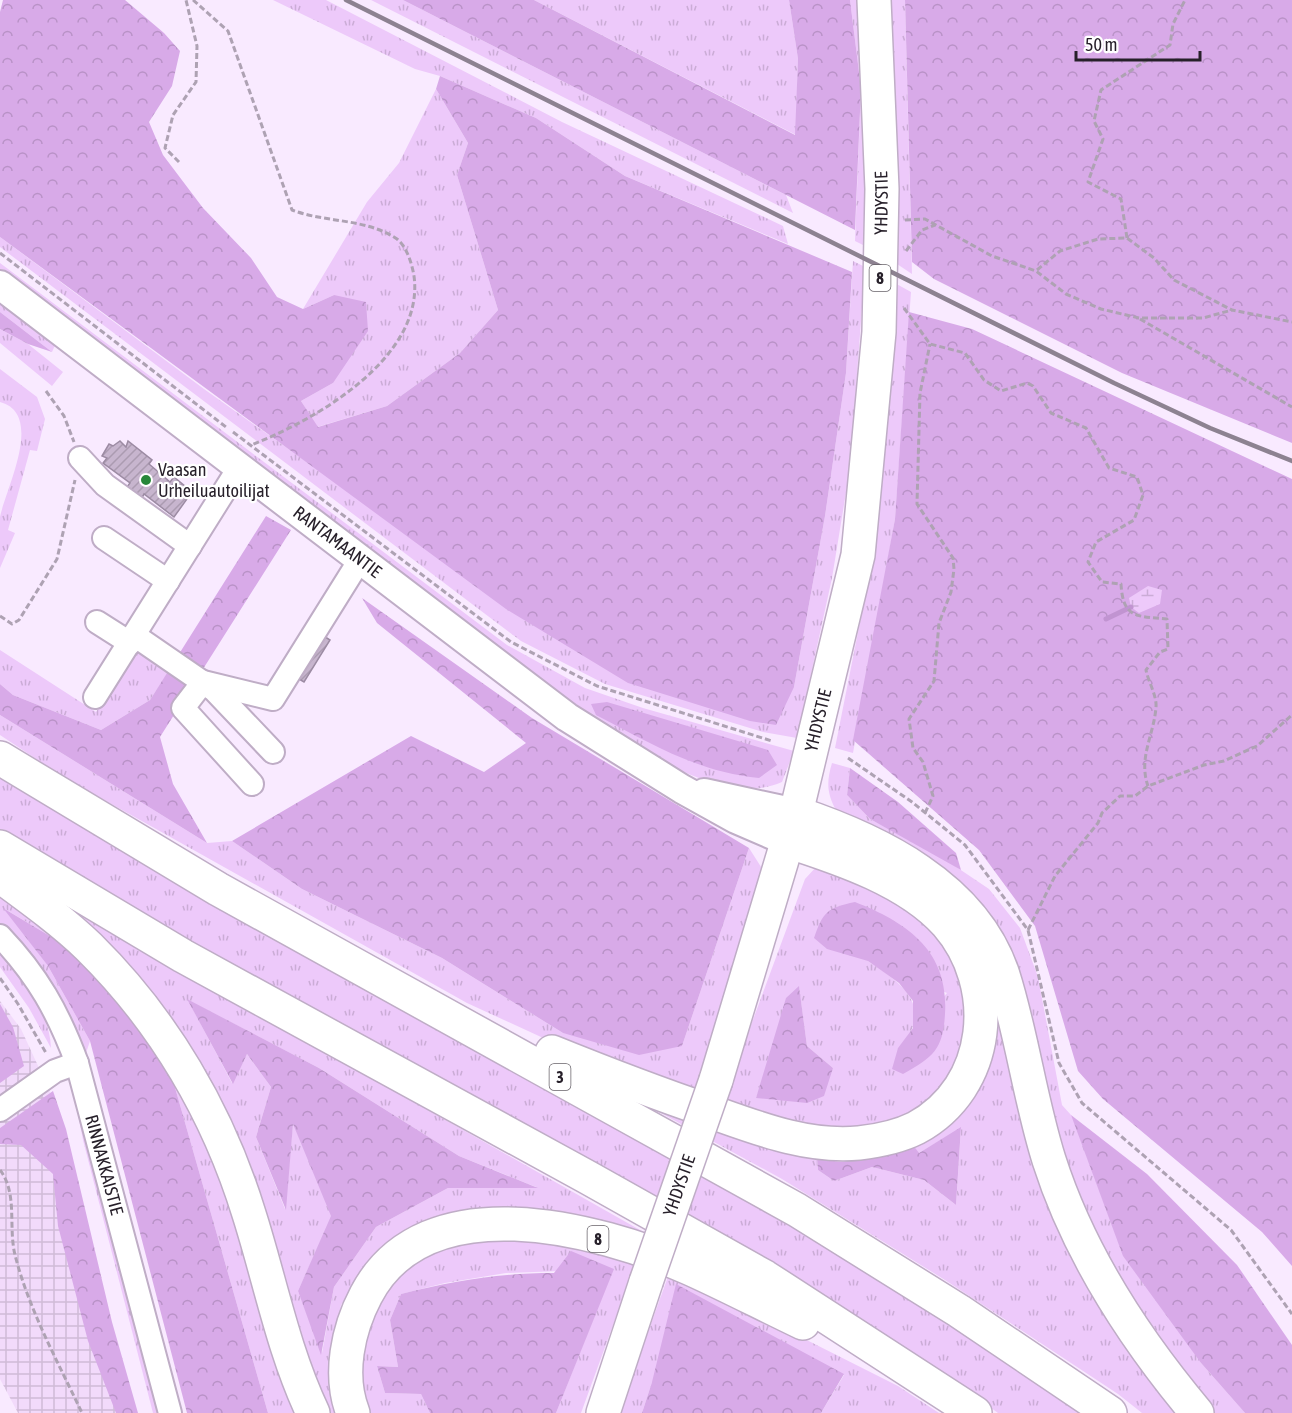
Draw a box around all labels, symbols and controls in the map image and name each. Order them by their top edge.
scale bar [1076,24,1200,62]
text: 50 m [1085,34,1117,55]
street label: YHDYSTIE [870,170,892,235]
road number: 8 [870,265,890,291]
place label: Vaasan Urheiluautoilijat [158,459,270,501]
marker: Vaasan Urheiluautoilijat [139,473,153,487]
street label: RANTAMAANTIE [289,501,386,582]
street label: YHDYSTIE [800,686,836,754]
road number: 3 [550,1064,570,1090]
street label: RINNAKKAISTIE [81,1112,128,1217]
street label: YHDYSTIE [659,1152,699,1219]
road number: 8 [588,1226,608,1252]

